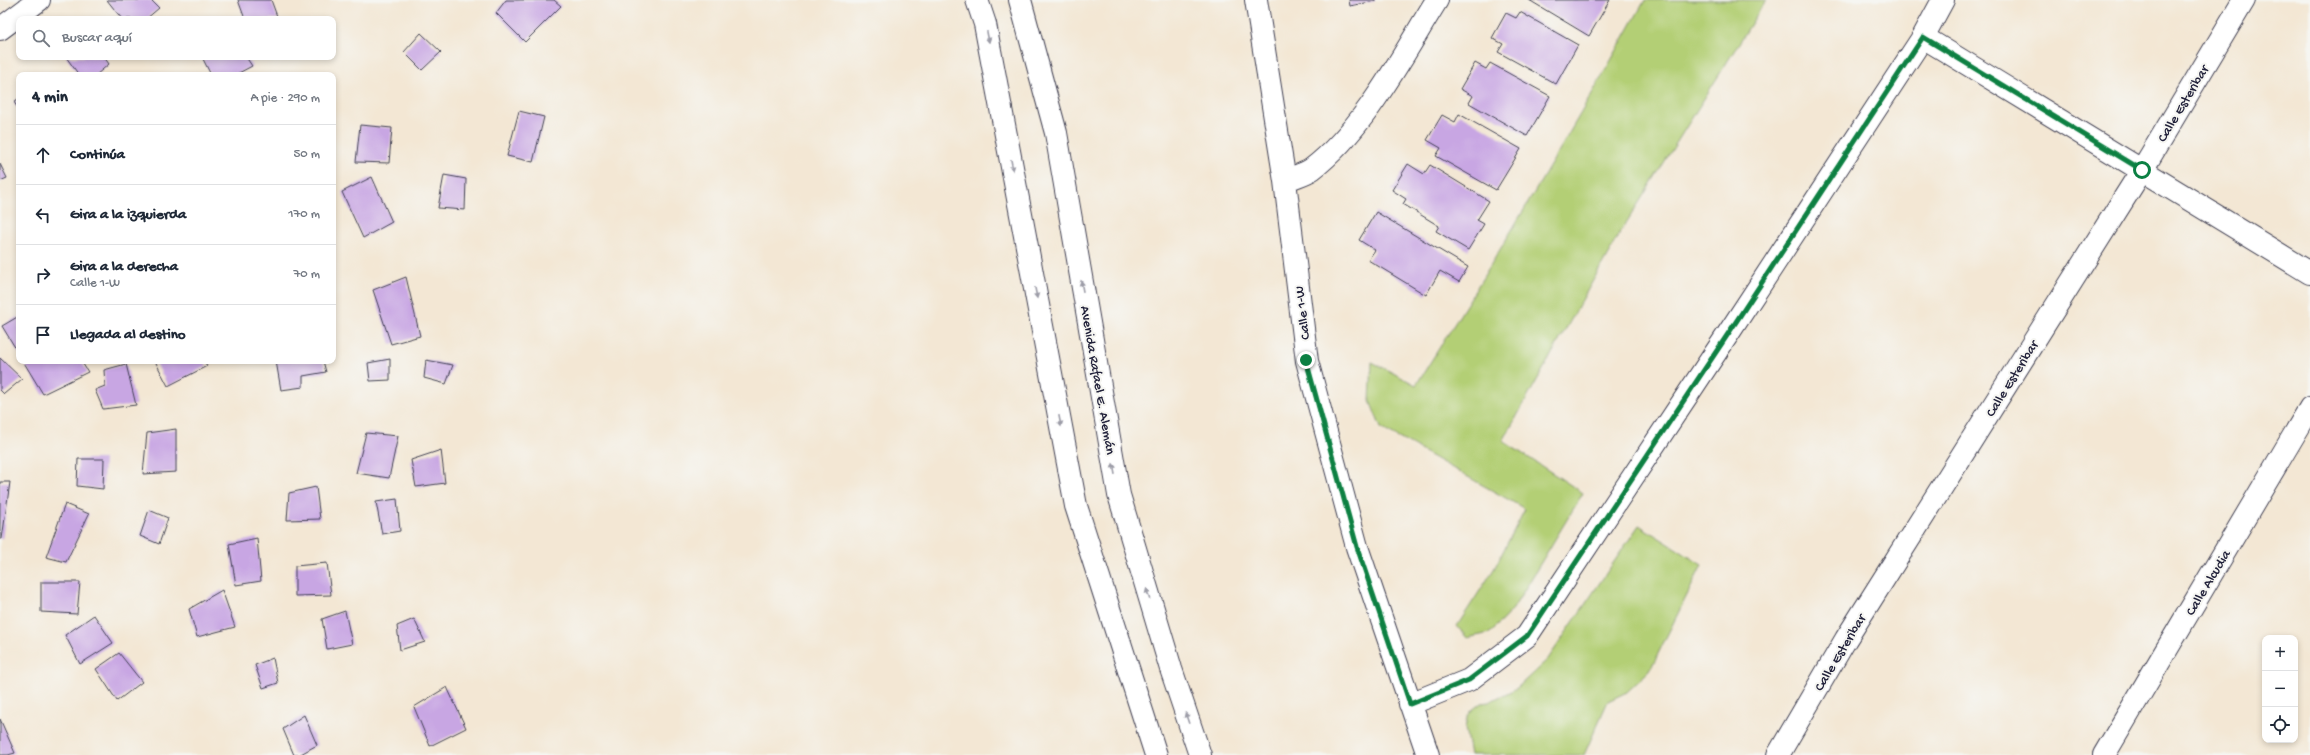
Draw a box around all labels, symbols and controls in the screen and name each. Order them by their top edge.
search box [16,16,336,60]
icon: search [30,27,52,49]
text: Buscar aquí [62,29,132,47]
one-way arrow [985,31,991,43]
street label: Calle Esteribar [2154,62,2214,146]
text: 4 min [32,88,68,108]
text: A pie · 290 m [251,91,320,106]
icon: ahead [32,144,54,166]
text: Continúa [70,146,125,164]
text: 50 m [293,147,320,162]
one-way arrow [1009,159,1015,171]
route start [2133,161,2151,179]
icon: left [32,204,54,226]
text: Gira a la izquierda [70,206,186,224]
text: 170 m [288,207,320,222]
text: Gira a la derecha [70,258,178,276]
icon: right [32,264,54,286]
text: 70 m [294,267,320,282]
text: Calle 1-W [70,276,120,291]
one-way arrow [1079,279,1085,292]
street label: Calle 1-W [1292,285,1315,341]
one-way arrow [1033,287,1039,299]
street label: Avenida Rafael E. Alemán [1075,305,1118,456]
icon: arrive [32,324,54,346]
text: Llegada al destino [70,326,186,344]
street label: Calle Esteribar [1983,337,2044,421]
route end [1297,351,1315,369]
one-way arrow [1057,414,1063,427]
one-way arrow [1111,463,1117,475]
street label: Calle Alcudia [2183,546,2236,619]
one-way arrow [1145,588,1151,600]
street label: Calle Esteribar [1811,611,1871,695]
map controls [2262,635,2298,743]
button: + [2262,635,2298,671]
button: − [2262,671,2298,707]
button: locate [2262,707,2298,743]
one-way arrow [1184,712,1190,724]

